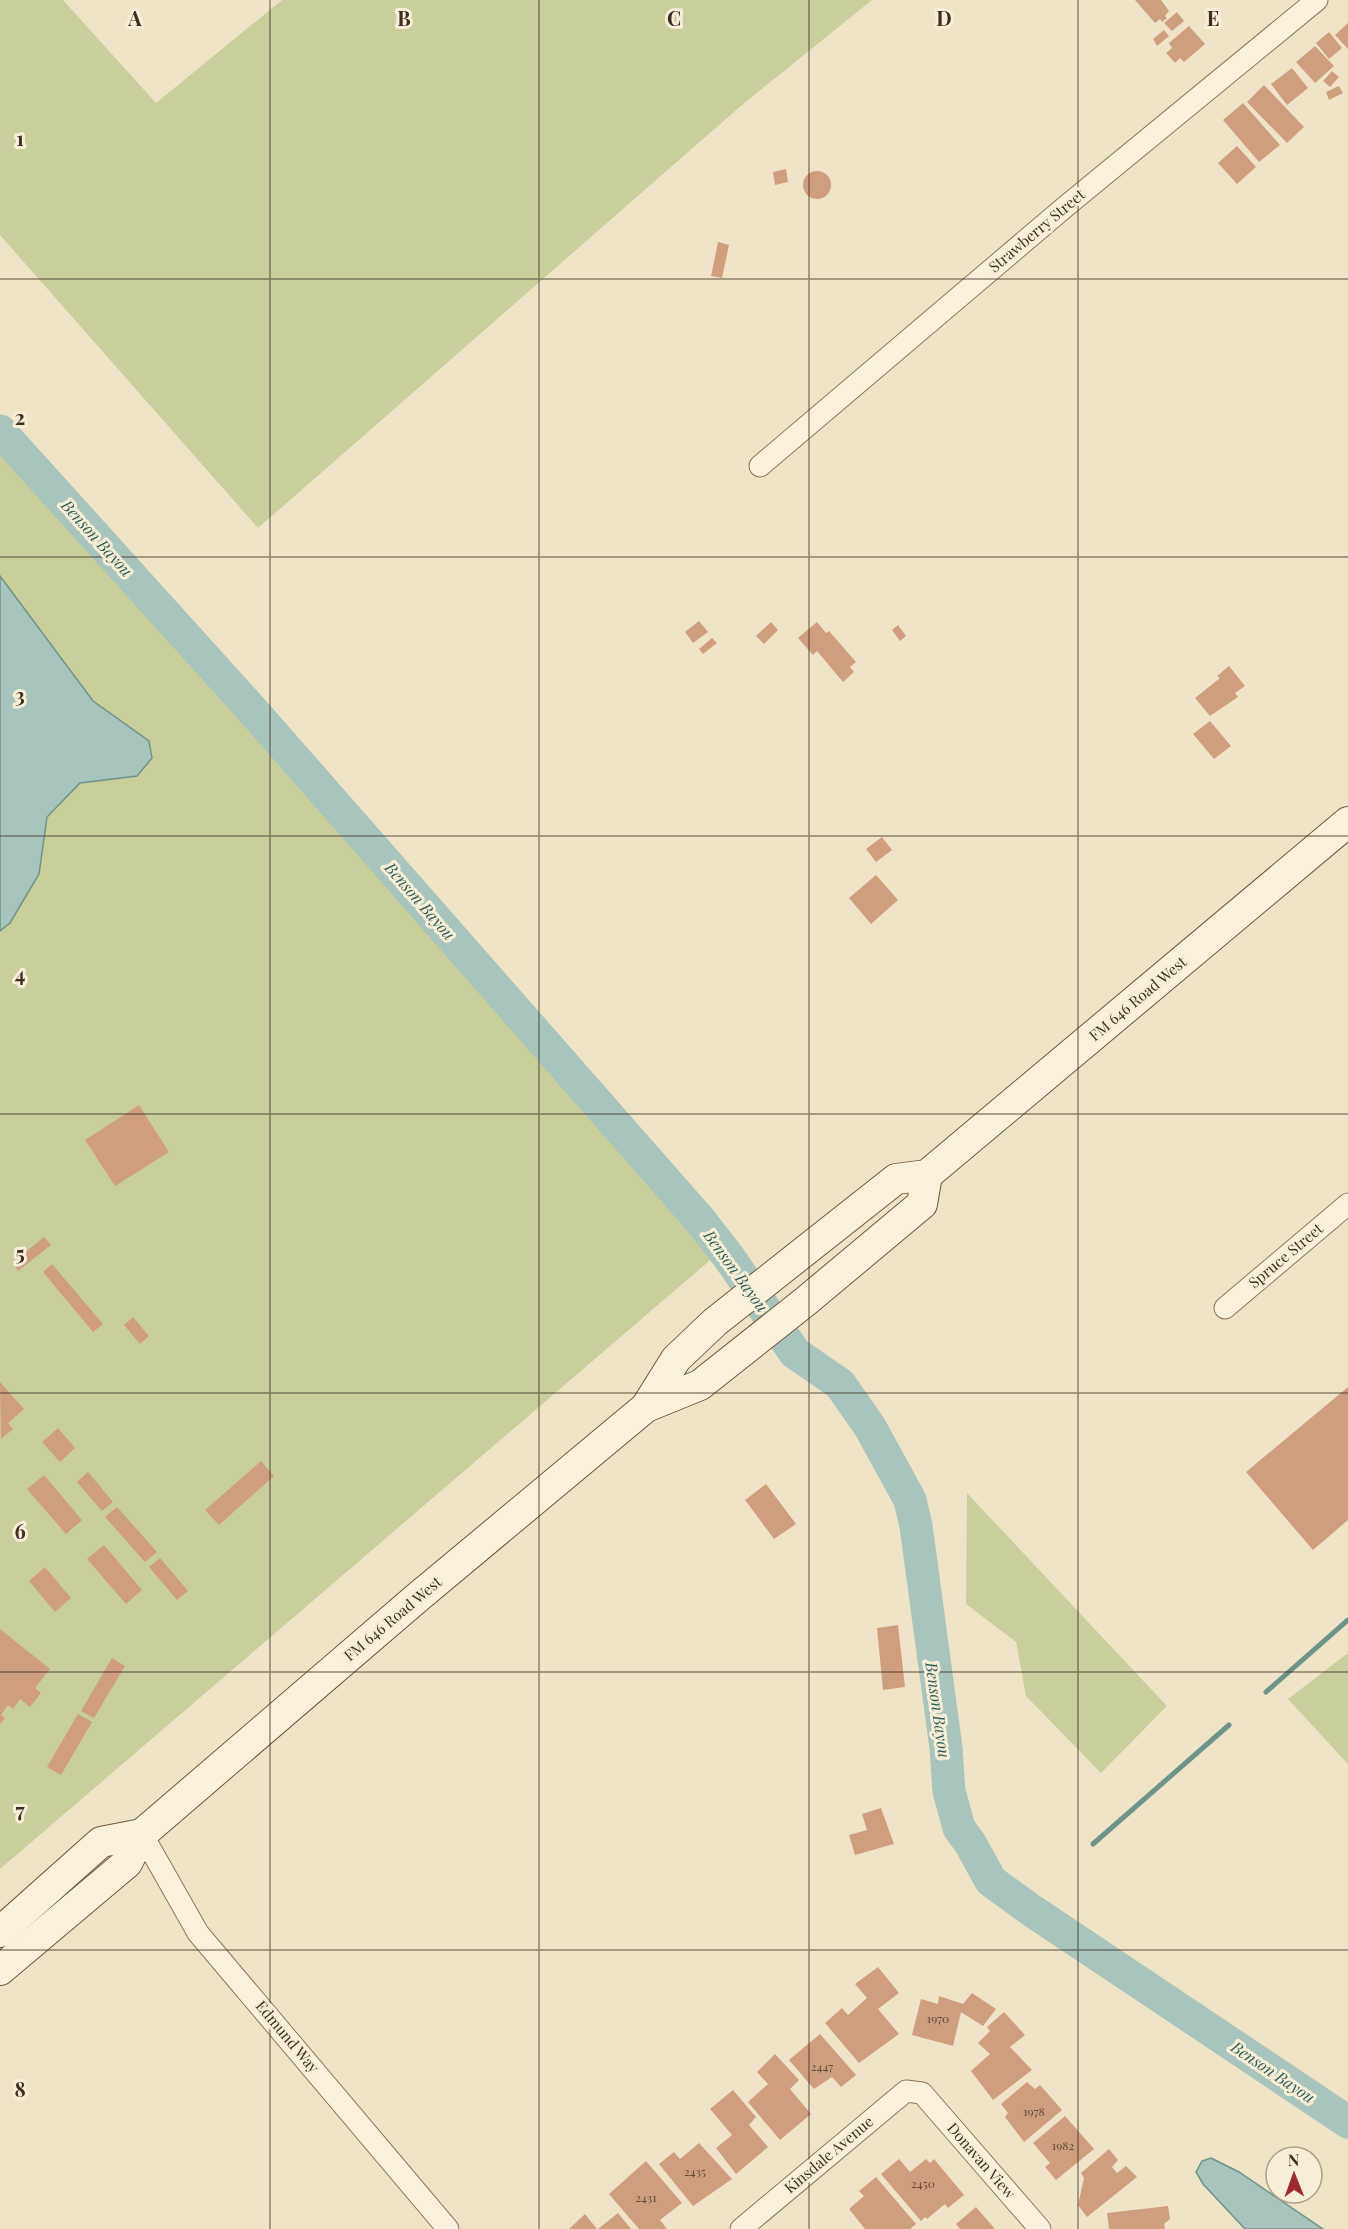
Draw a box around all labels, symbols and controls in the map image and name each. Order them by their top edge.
text: A [127,4,142,31]
text: B [397,4,411,31]
text: C [667,4,681,31]
text: D [936,4,952,31]
text: E [1207,4,1219,31]
text: 1 [16,124,24,151]
street label: Strawberry Street [984,184,1089,276]
text: 2 [15,403,25,430]
water label: Benson Bayou [57,494,137,581]
text: 3 [15,681,25,708]
water label: Benson Bayou [380,857,460,944]
street label: FM 646 Road West [1084,951,1191,1045]
text: 4 [15,960,25,987]
street label: Spruce Street [1244,1218,1327,1292]
water label: Benson Bayou [699,1225,773,1316]
text: 5 [15,1239,25,1266]
text: 6 [14,1517,26,1544]
street label: FM 646 Road West [339,1571,446,1665]
water label: Benson Bayou [921,1660,956,1759]
text: 7 [15,1796,25,1823]
street label: Edmund Way [252,1996,324,2077]
house number: 1970 [927,2010,949,2026]
water label: Benson Bayou [1227,2035,1319,2107]
house number: 2447 [811,2058,833,2074]
text: 8 [14,2075,26,2102]
house number: 1978 [1023,2103,1045,2119]
street label: Kinsdale Avenue [780,2111,877,2197]
street label: Donavan View [943,2118,1021,2203]
house number: 1982 [1052,2137,1075,2153]
north arrow [1264,2145,1324,2205]
text: N [1288,2149,1300,2170]
house number: 2435 [684,2163,706,2179]
house number: 2450 [911,2175,935,2191]
house number: 2431 [635,2189,657,2205]

